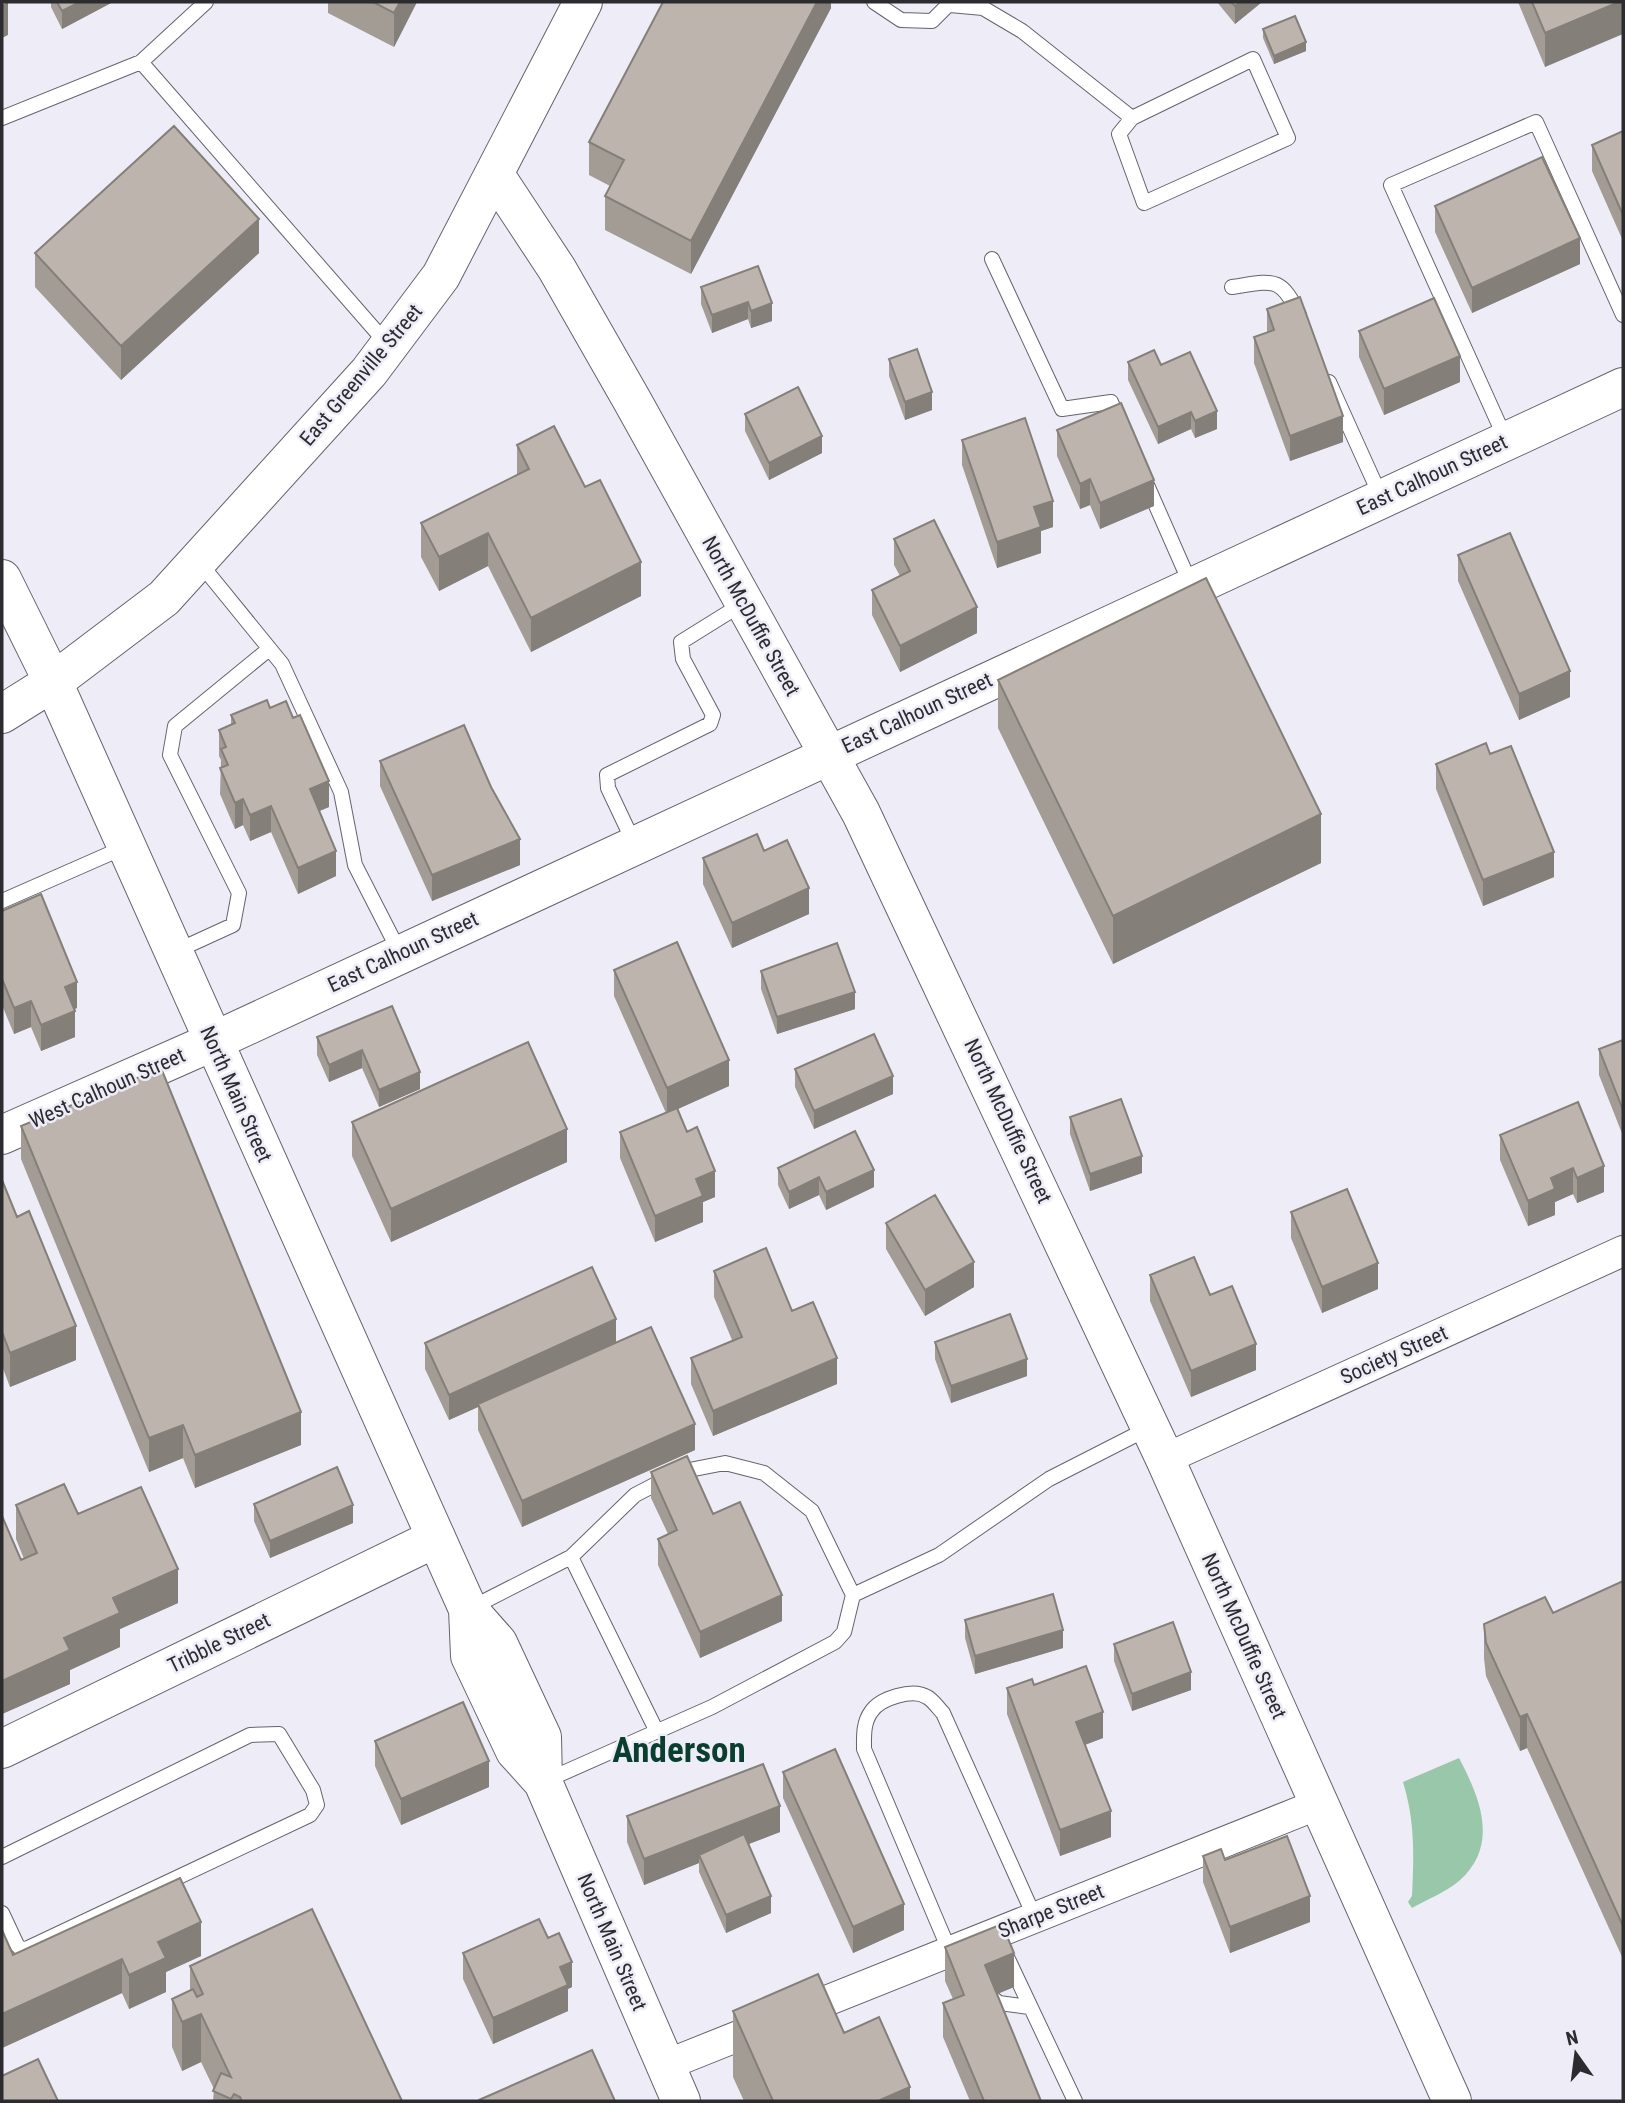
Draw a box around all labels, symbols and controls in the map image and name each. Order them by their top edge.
street label: East Greenville Street [295,300,427,450]
street label: East Calhoun Street [1353,430,1511,520]
street label: North McDuffie Street [697,532,805,700]
street label: East Calhoun Street [838,668,996,758]
street label: East Calhoun Street [324,907,482,997]
street label: North Main Street [195,1022,277,1166]
street label: North McDuffie Street [959,1035,1057,1207]
street label: West Calhoun Street [25,1043,189,1133]
street label: Society Street [1337,1321,1451,1389]
street label: North McDuffie Street [1197,1549,1291,1723]
street label: Tribble Street [164,1608,274,1678]
district label: Anderson [612,1730,746,1771]
street label: North Main Street [572,1870,652,2014]
street label: Sharpe Street [995,1879,1107,1943]
north arrow [1541,2019,1611,2089]
text: N [1564,2025,1580,2051]

